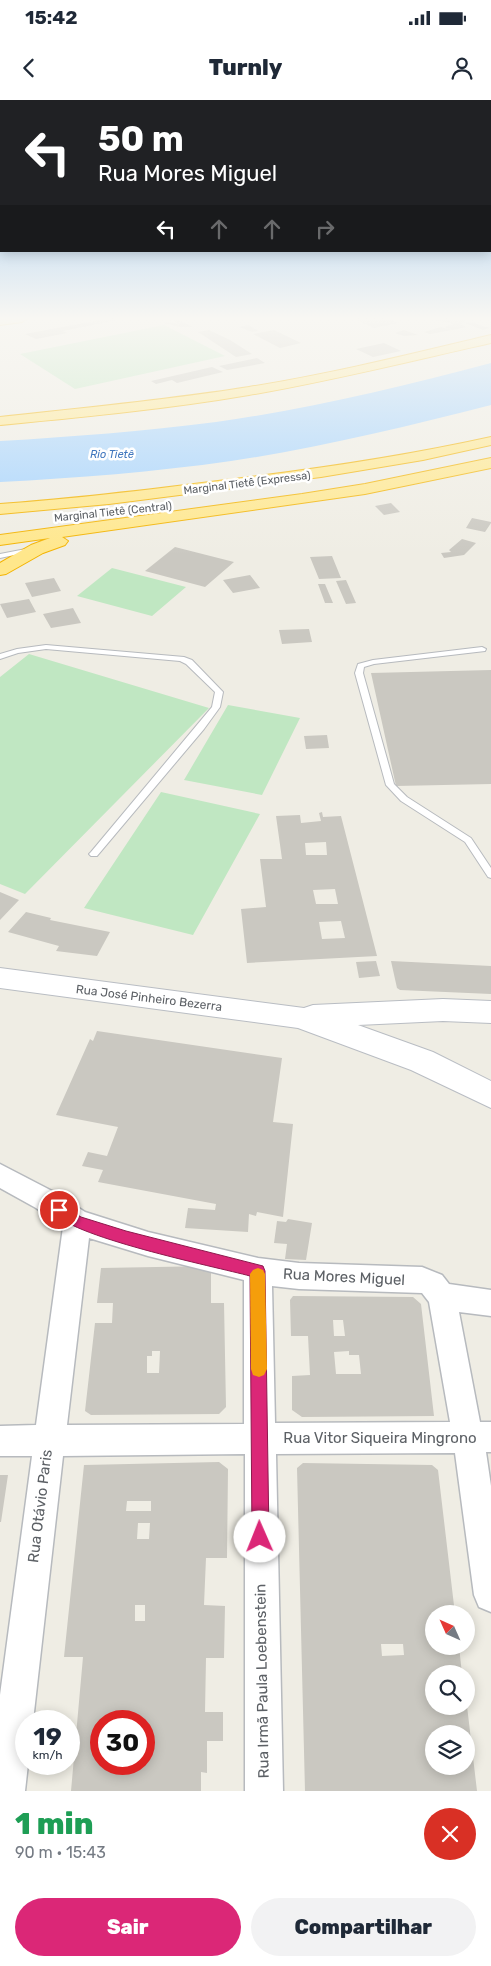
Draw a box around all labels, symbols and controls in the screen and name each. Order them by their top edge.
text: 15:42 [25,6,78,29]
icon: back [15,54,43,82]
text: Turnly [209,54,282,81]
icon: person [448,54,476,82]
text: 50 m [98,118,184,160]
icon: left [15,120,80,185]
text: Rua Mores Miguel [98,160,277,187]
icon: left [152,215,180,243]
icon: ahead [205,215,233,243]
icon: ahead [258,215,286,243]
icon: right [311,215,339,243]
water label: Rio Tietê [90,448,134,461]
street label: Marginal Tietê (Expressa) [183,469,312,497]
street label: Marginal Tietê (Central) [53,499,173,525]
street label: Rua José Pinheiro Bezerra [75,982,223,1014]
pin [38,1189,80,1231]
icon: arrive [45,1196,73,1224]
street label: Rua Mores Miguel [283,1265,405,1289]
street label: Rua Vitor Siqueira Mingrono [283,1429,477,1447]
street label: Rua Otávio Paris [24,1448,56,1564]
position arrow [233,1510,285,1562]
street label: Rua Irmã Paula Loebenstein [251,1584,273,1778]
north arrow [425,1605,475,1655]
map controls [425,1605,475,1775]
button: search [425,1665,475,1715]
speed limit sign: 30 [90,1710,155,1775]
text: 19 [33,1722,62,1751]
button: layers [425,1725,475,1775]
text: km/h [33,1748,62,1762]
text: 1 min [15,1806,93,1842]
button: close [424,1808,476,1860]
text: 90 m · 15:43 [15,1843,106,1862]
button: Sair [15,1898,241,1956]
button: Compartilhar [251,1898,476,1956]

